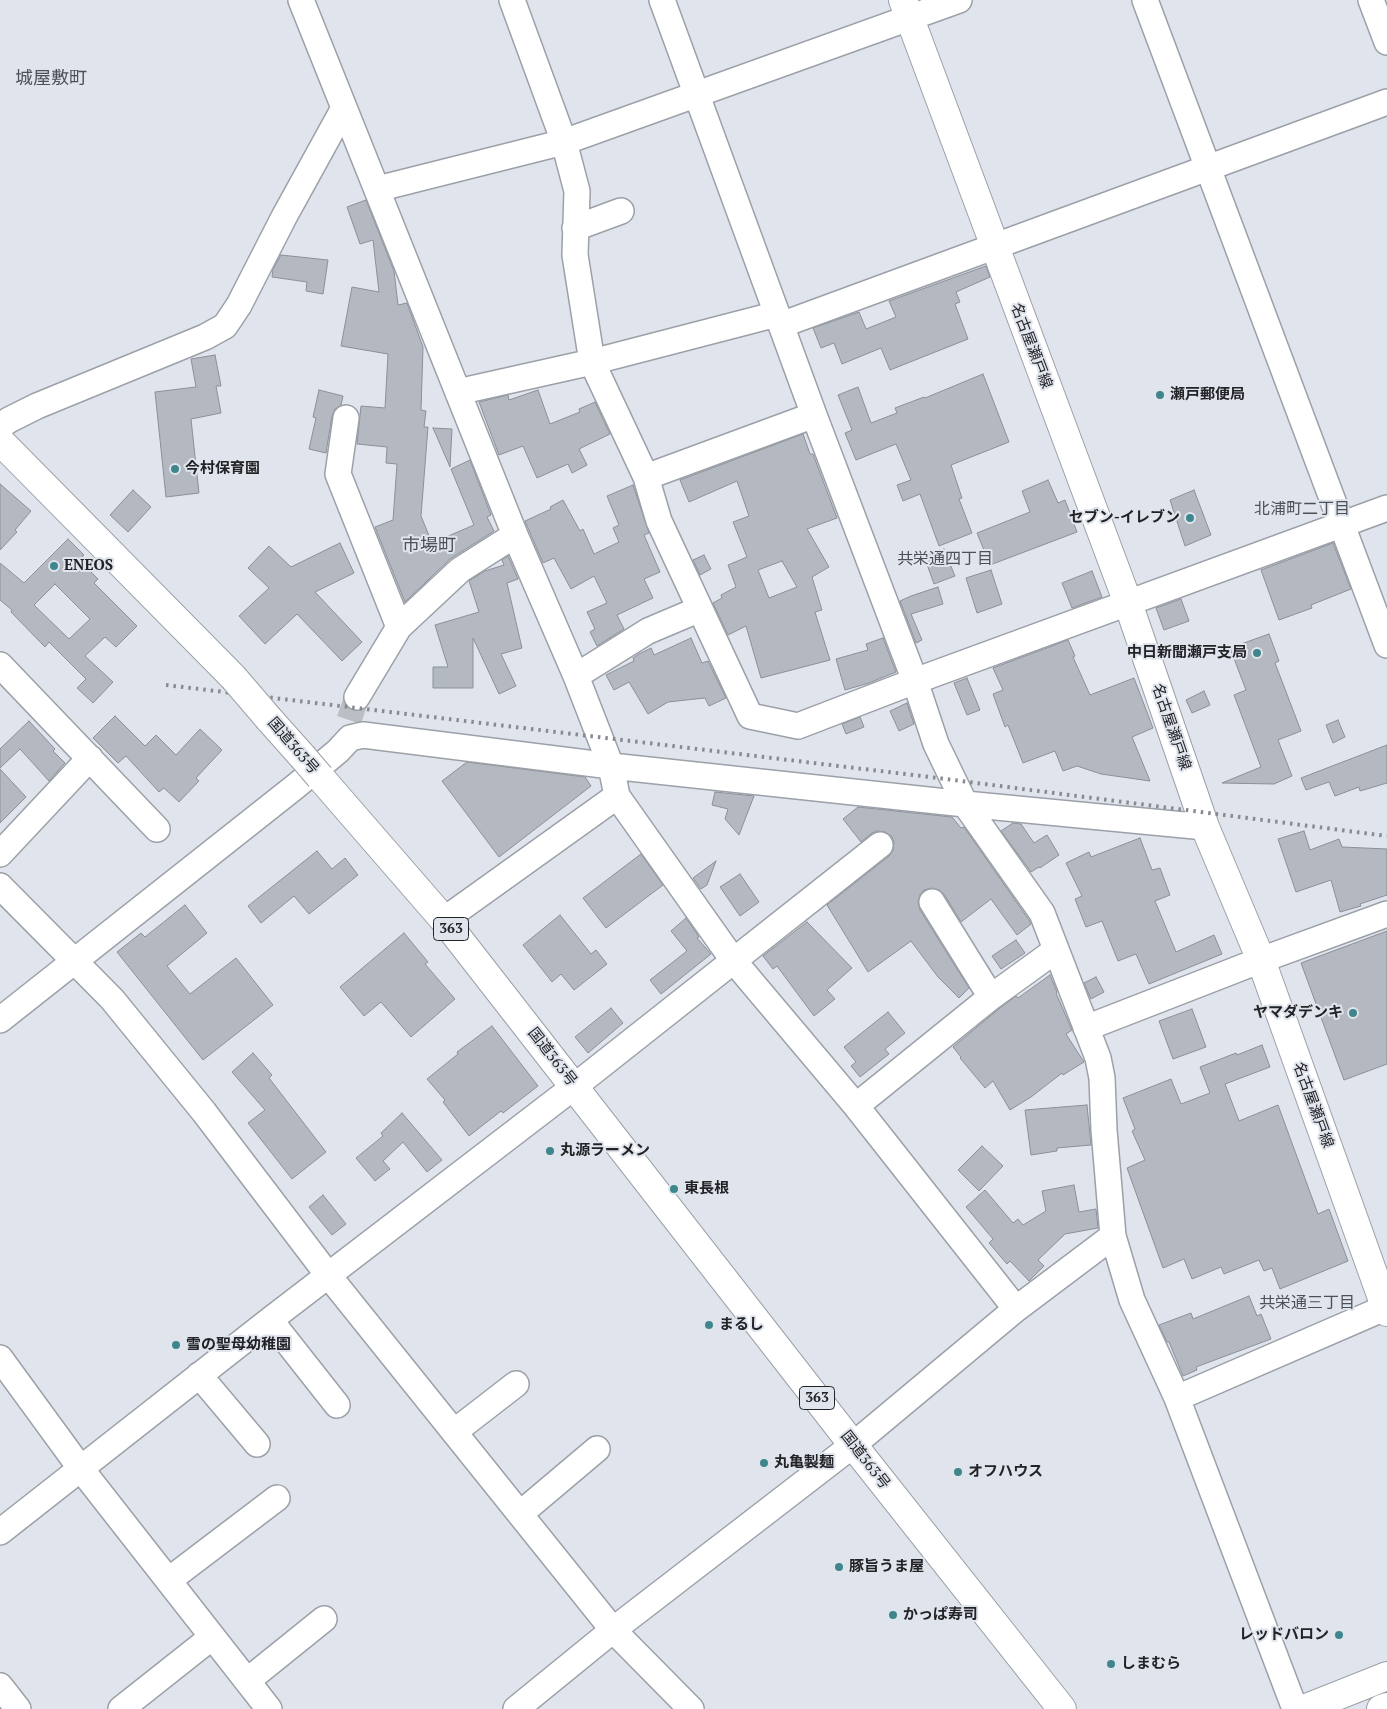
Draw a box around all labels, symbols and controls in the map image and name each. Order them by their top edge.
district label: 城屋敷町 [15,68,87,90]
street label: 名古屋瀬戸線 [1006,301,1056,391]
place label: 瀬戸郵便局 [1170,386,1245,404]
marker: 瀬戸郵便局 [1154,389,1166,401]
place label: 今村保育園 [185,460,260,478]
marker: 今村保育園 [169,463,181,475]
district label: 北浦町二丁目 [1254,499,1350,519]
place label: セブン-イレブン [1069,509,1180,527]
marker: セブン-イレブン [1184,512,1196,524]
district label: 市場町 [402,535,456,557]
district label: 共栄通四丁目 [897,549,993,569]
place label: ENEOS [64,557,113,575]
marker: ENEOS [48,560,60,572]
place label: 中日新聞瀬戸支局 [1127,644,1247,662]
marker: 中日新聞瀬戸支局 [1251,647,1263,659]
street label: 名古屋瀬戸線 [1148,682,1194,772]
street label: 国道363号 [264,714,322,778]
road number: 363 [434,918,468,941]
place label: ヤマダデンキ [1253,1004,1343,1022]
marker: ヤマダデンキ [1347,1007,1359,1019]
street label: 国道363号 [524,1024,580,1090]
street label: 名古屋瀬戸線 [1289,1060,1337,1150]
place label: 丸源ラーメン [560,1142,650,1160]
marker: 丸源ラーメン [544,1145,556,1157]
place label: 東長根 [684,1180,729,1198]
marker: 東長根 [668,1183,680,1195]
district label: 共栄通三丁目 [1259,1293,1355,1313]
place label: まるし [719,1316,764,1334]
marker: まるし [703,1319,715,1331]
place label: 雪の聖母幼稚園 [186,1336,291,1354]
marker: 雪の聖母幼稚園 [170,1339,182,1351]
road number: 363 [800,1386,834,1410]
street label: 国道363号 [837,1427,893,1493]
place label: 丸亀製麺 [774,1454,834,1472]
marker: 丸亀製麺 [758,1457,770,1469]
place label: オフハウス [968,1463,1043,1481]
marker: オフハウス [952,1466,964,1478]
place label: 豚旨うま屋 [849,1558,924,1576]
marker: 豚旨うま屋 [833,1561,845,1573]
place label: かっぱ寿司 [903,1606,978,1624]
marker: かっぱ寿司 [887,1609,899,1621]
place label: レッドバロン [1239,1626,1329,1644]
marker: レッドバロン [1333,1629,1345,1641]
place label: しまむら [1121,1655,1181,1673]
marker: しまむら [1105,1658,1117,1670]

